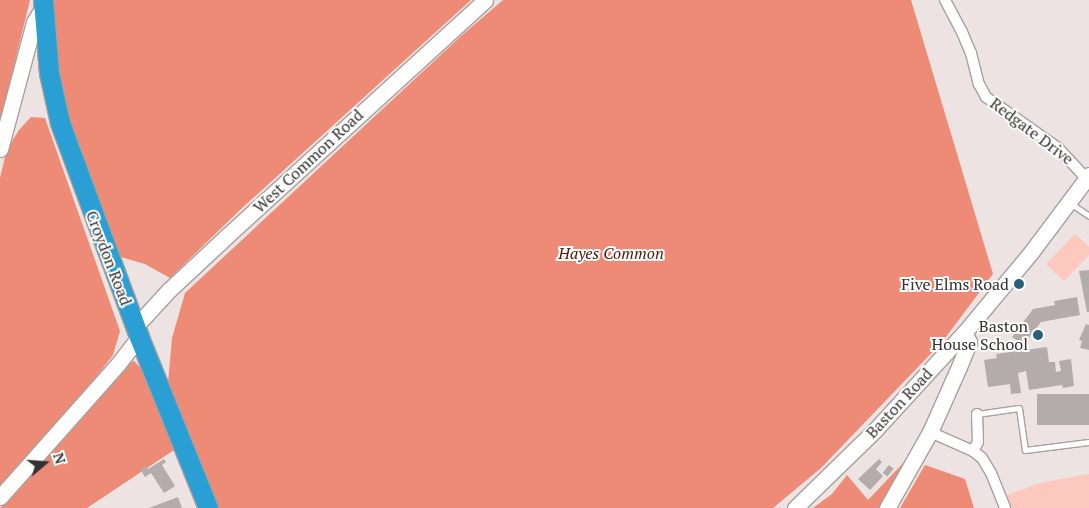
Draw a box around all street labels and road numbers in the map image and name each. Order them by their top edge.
street label: Redgate Drive [987,93,1077,169]
street label: West Common Road [249,105,367,217]
street label: Croydon Road [82,208,136,308]
street label: Baston Road [862,364,936,442]

